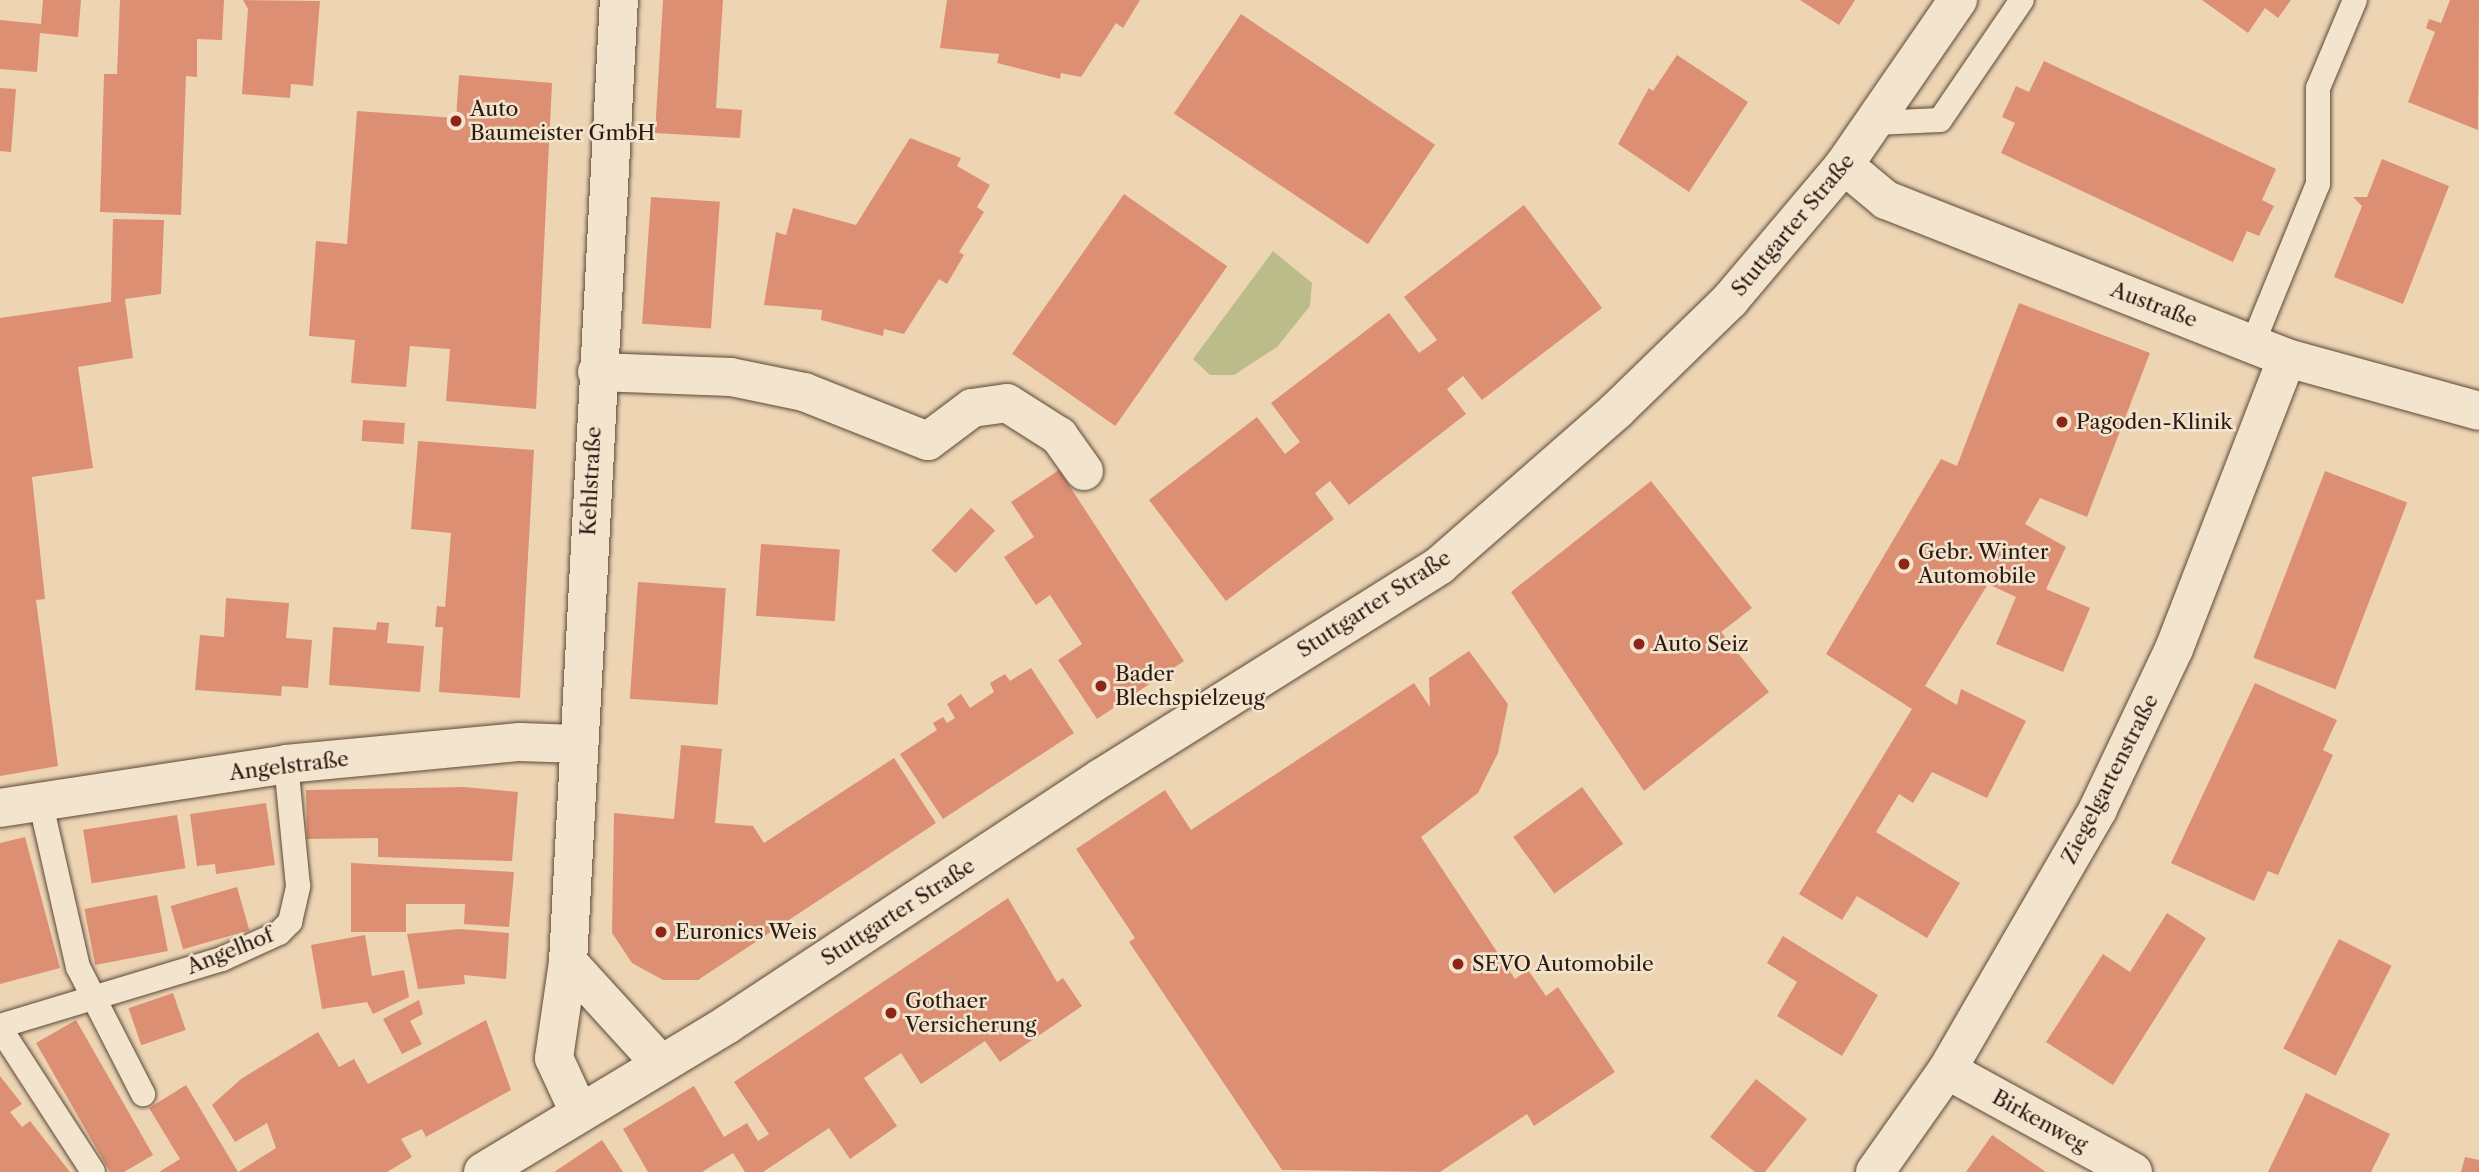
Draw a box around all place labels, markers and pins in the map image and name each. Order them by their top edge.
place label: Auto Baumeister GmbH [470,96,656,146]
marker: Auto Baumeister GmbH [448,113,464,129]
place label: Pagoden-Klinik [2076,409,2232,435]
marker: Pagoden-Klinik [2054,414,2070,430]
place label: Gebr. Winter Automobile [1918,539,2049,589]
marker: Gebr. Winter Automobile [1896,556,1912,572]
place label: Auto Seiz [1653,631,1749,657]
marker: Auto Seiz [1631,636,1647,652]
place label: Bader Blechspielzeug [1115,661,1265,711]
marker: Bader Blechspielzeug [1093,678,1109,694]
place label: Euronics Weis [675,919,818,945]
marker: Euronics Weis [653,924,669,940]
place label: SEVO Automobile [1472,951,1655,977]
marker: SEVO Automobile [1450,956,1466,972]
place label: Gothaer Versicherung [905,988,1036,1038]
marker: Gothaer Versicherung [883,1005,899,1021]

